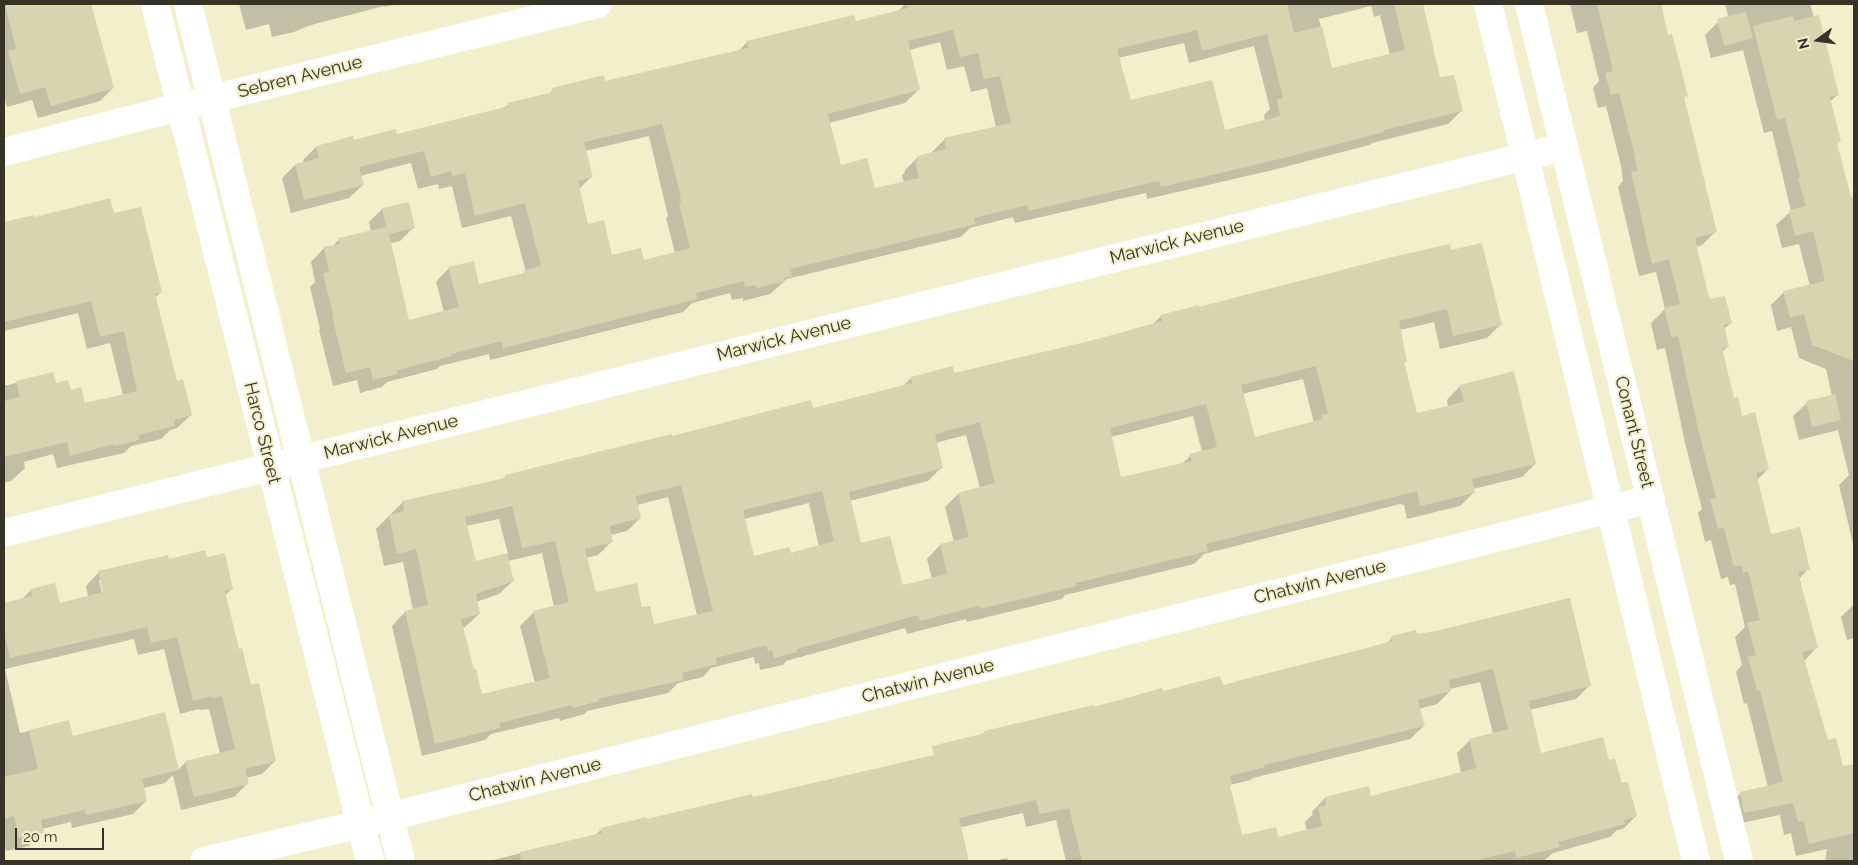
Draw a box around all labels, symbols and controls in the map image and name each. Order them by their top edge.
north arrow [1793,15,1843,65]
text: N [1794,37,1813,51]
street label: Sebren Avenue [236,51,364,103]
street label: Marwick Avenue [1108,215,1246,269]
street label: Marwick Avenue [715,312,853,366]
street label: Conant Street [1610,374,1658,490]
street label: Harco Street [239,380,285,486]
street label: Marwick Avenue [322,410,460,464]
street label: Chatwin Avenue [1252,555,1388,609]
street label: Chatwin Avenue [860,654,996,708]
street label: Chatwin Avenue [467,753,603,807]
scale bar [18,818,106,850]
text: 20 m [23,828,58,846]

